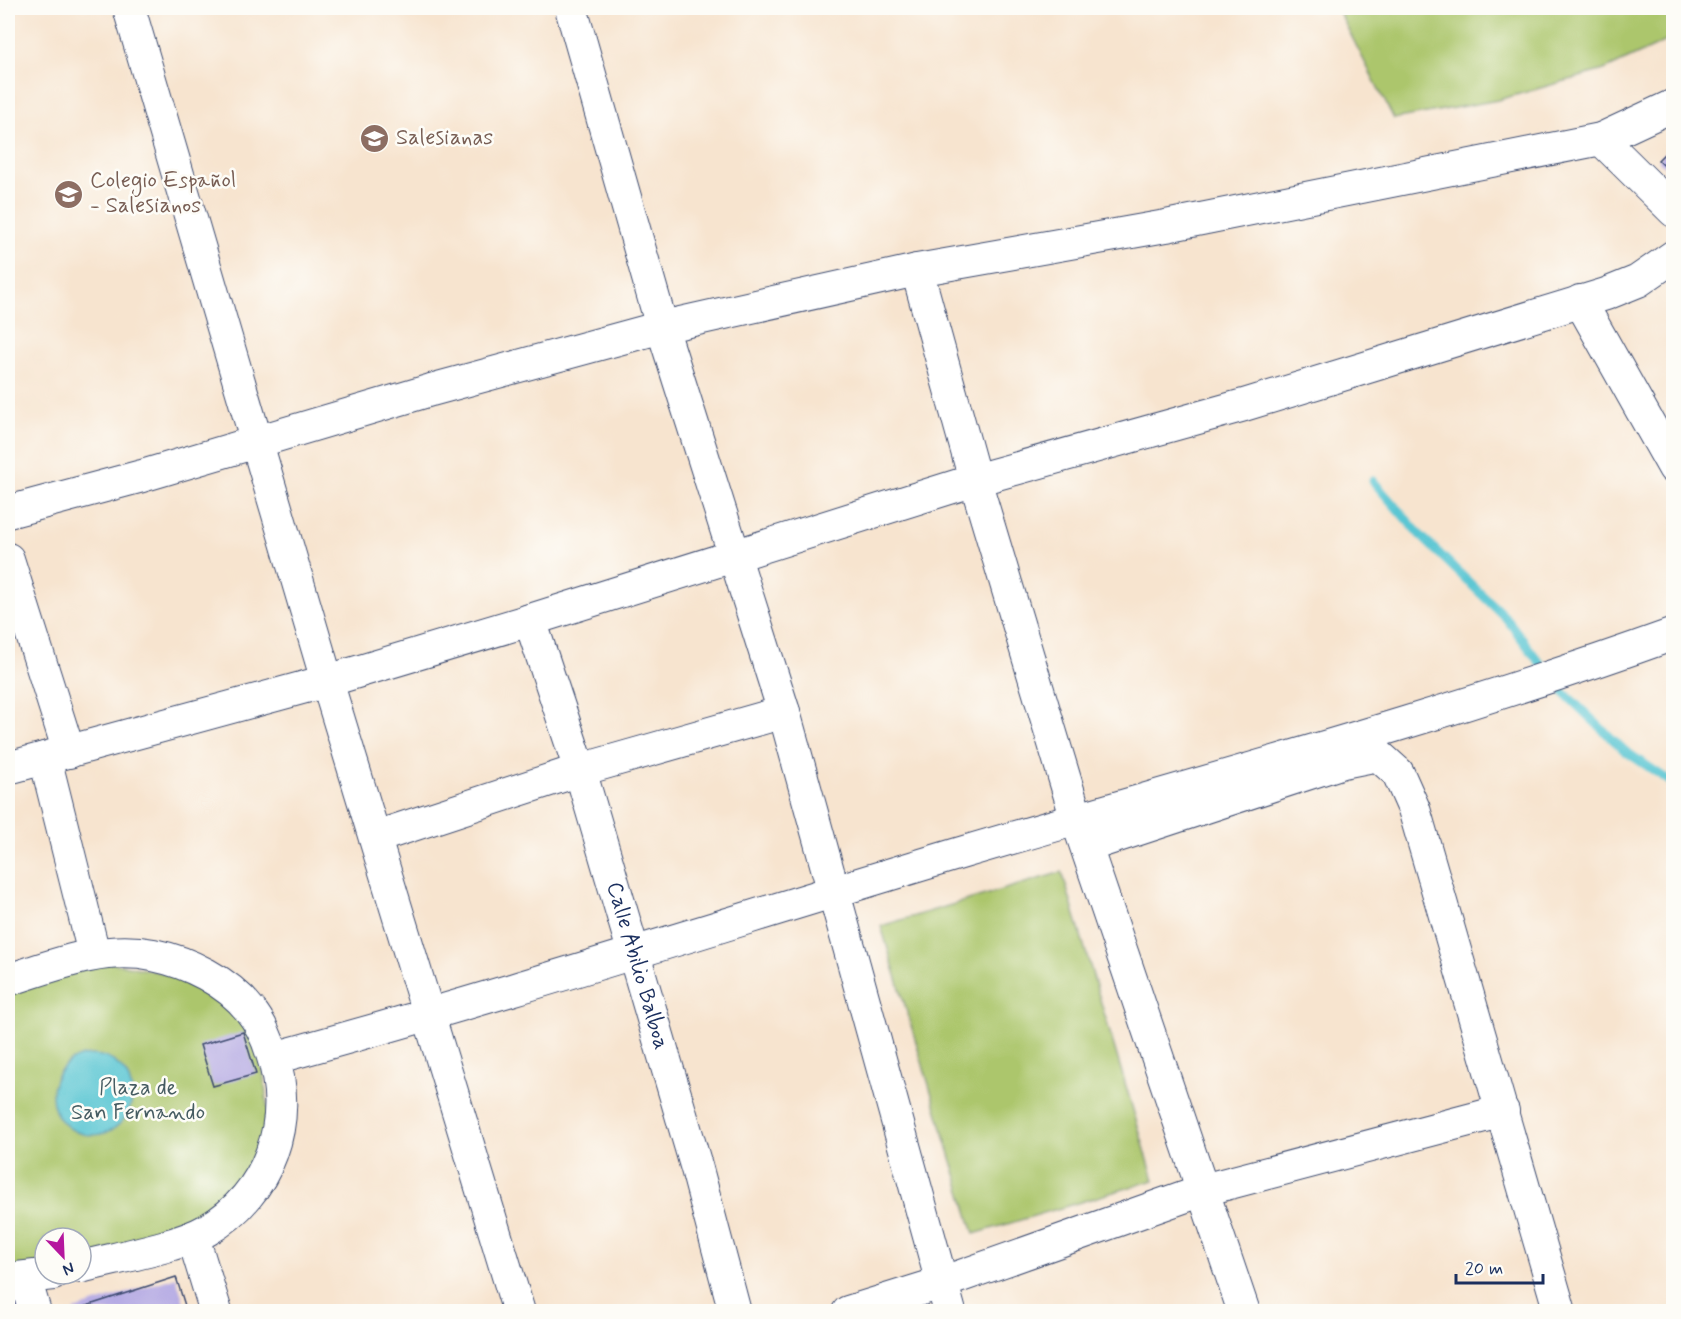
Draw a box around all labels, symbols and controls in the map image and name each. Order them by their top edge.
school or university icon: Salesianas [359,122,391,154]
place label: Salesianas [396,124,493,152]
place label: Colegio Español - Salesianos [90,167,236,220]
school or university icon: Colegio Español - Salesianos [53,178,85,210]
street label: Calle Abilio Balboa [600,879,675,1053]
park label: Plaza de San Fernando [71,1074,205,1127]
north arrow [33,1226,93,1286]
scale bar [1456,1247,1543,1285]
text: N [59,1257,77,1280]
text: 20 m [1465,1257,1503,1281]

